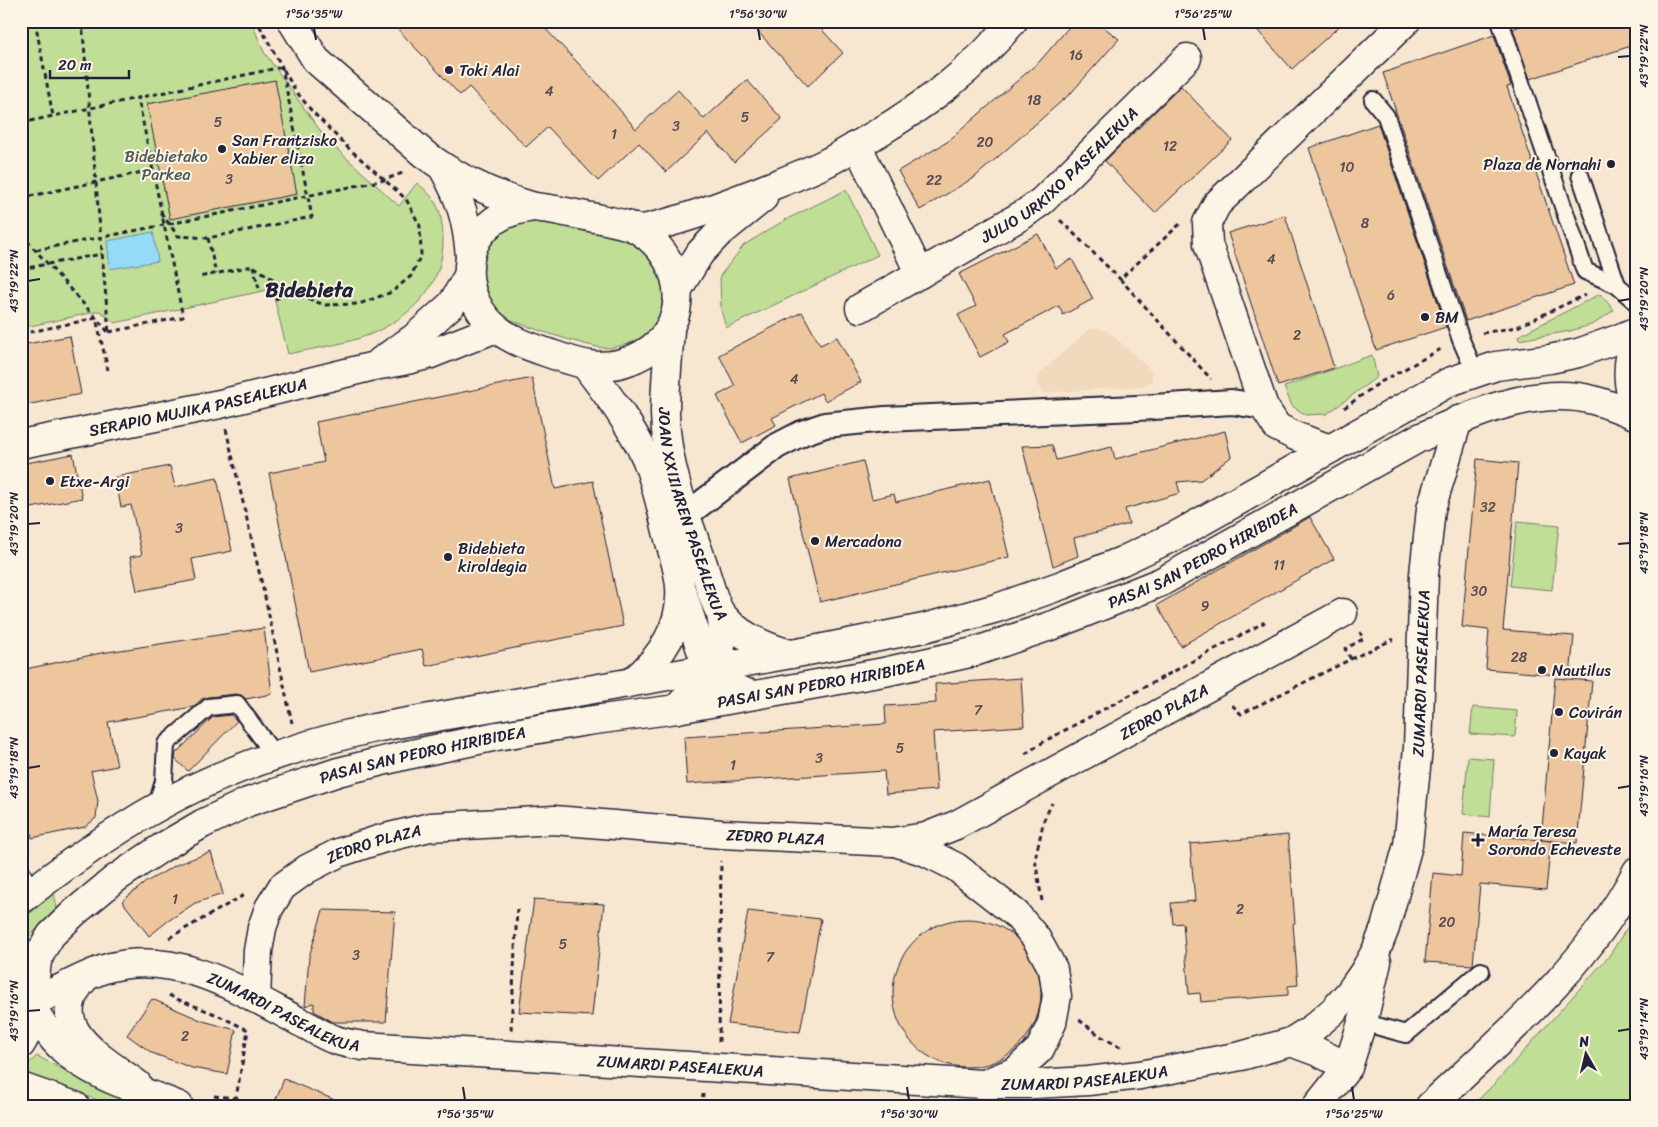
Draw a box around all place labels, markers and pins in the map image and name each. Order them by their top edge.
place label: Toki Alai [459,56,520,85]
marker: Toki Alai [443,64,455,76]
place label: San Frantzisko Xabier eliza [231,126,337,173]
marker: San Frantzisko Xabier eliza [216,143,228,155]
place label: Plaza de Nornahi [1483,150,1602,179]
marker: Plaza de Nornahi [1605,158,1617,170]
place label: BM [1435,303,1459,332]
marker: BM [1419,311,1431,323]
place label: Etxe-Argi [60,467,130,496]
marker: Etxe-Argi [44,475,56,487]
place label: Mercadona [825,527,902,556]
place label: Bidebieta kiroldegia [458,534,528,581]
marker: Mercadona [809,535,821,547]
marker: Bidebieta kiroldegia [442,551,454,563]
place label: Nautilus [1552,656,1611,685]
marker: Nautilus [1536,664,1548,676]
place label: Covirán [1569,698,1623,727]
marker: Covirán [1553,706,1565,718]
place label: Kayak [1564,739,1607,768]
marker: Kayak [1548,747,1560,759]
place label: María Teresa Sorondo Echeveste [1488,817,1621,864]
marker: María Teresa Sorondo Echeveste [1472,834,1484,846]

